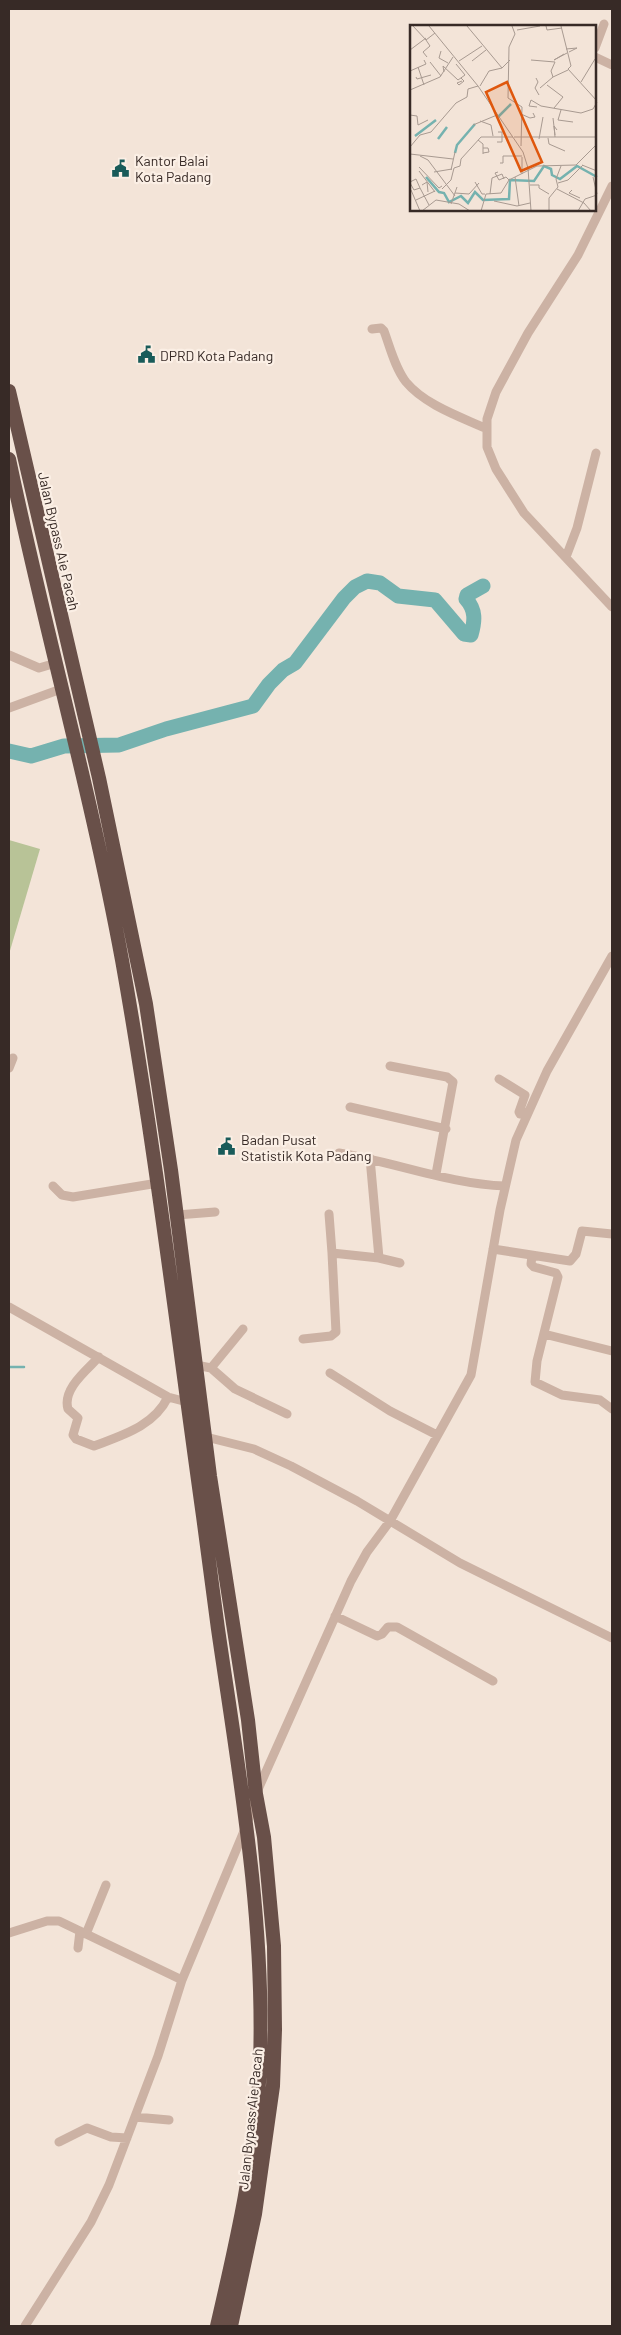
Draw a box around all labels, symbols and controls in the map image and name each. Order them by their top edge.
inset map [410,25,596,211]
place label: Kantor Balai Kota Padang [135,152,211,185]
public building icon: Kantor Balai Kota Padang [111,158,131,178]
public building icon: DPRD Kota Padang [136,345,156,365]
place label: DPRD Kota Padang [160,347,273,364]
street label: Jalan Bypass Aie Pacah [35,470,83,612]
place label: Badan Pusat Statistik Kota Padang [241,1131,371,1164]
public building icon: Badan Pusat Statistik Kota Padang [217,1137,237,1157]
street label: Jalan Bypass Aie Pacah [234,2048,266,2190]

